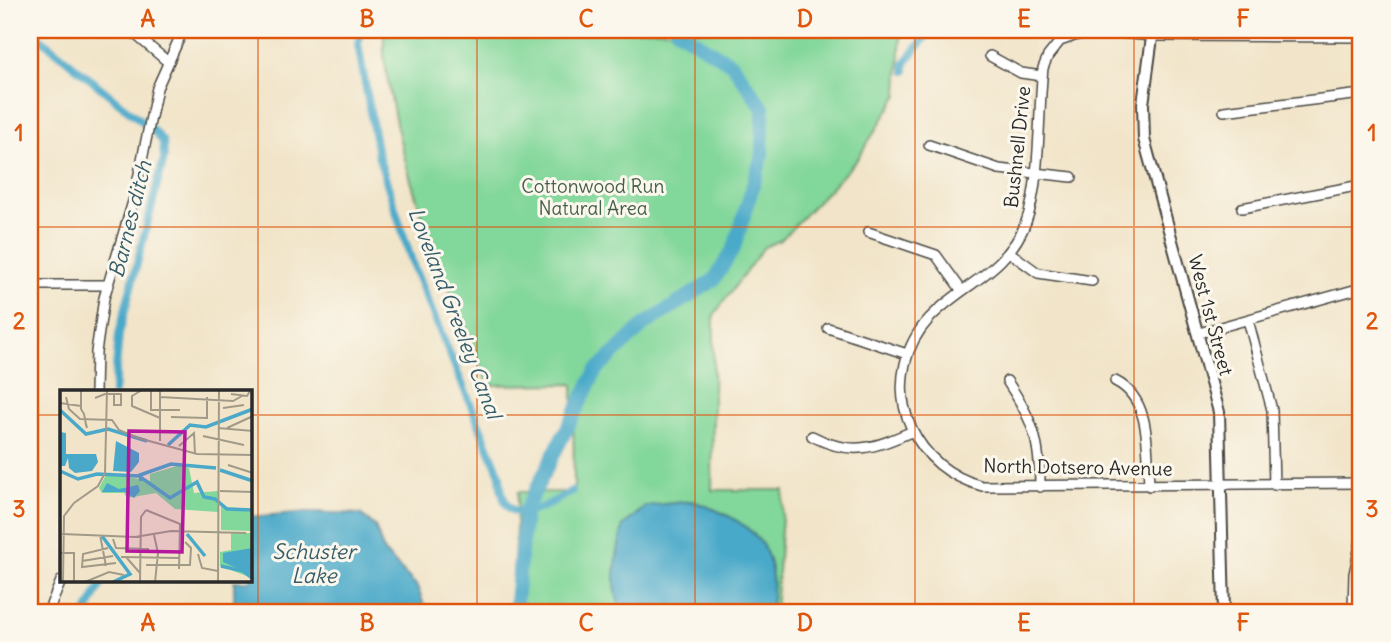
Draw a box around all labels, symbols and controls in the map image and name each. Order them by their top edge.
text: A [141,4,156,33]
text: B [359,4,375,33]
text: C [578,4,594,33]
text: D [797,4,813,33]
text: E [1017,4,1031,33]
text: F [1236,4,1250,33]
street label: Bushnell Drive [999,85,1035,209]
text: 1 [14,118,24,147]
text: 1 [1367,118,1377,147]
water label: Barnes ditch [102,157,158,280]
park label: Cottonwood Run Natural Area [521,174,665,220]
water label: Loveland Greeley Canal [402,204,509,425]
street label: West 1st Street [1183,252,1239,378]
text: 2 [13,306,26,335]
text: 2 [1366,306,1379,335]
inset map [60,390,252,582]
street label: North Dotsero Avenue [983,453,1173,481]
text: 3 [12,494,26,523]
text: 3 [1365,494,1379,523]
water label: Schuster Lake [273,538,358,589]
text: A [141,608,156,637]
text: B [359,608,375,637]
text: C [578,608,594,637]
text: D [797,608,813,637]
text: E [1017,608,1031,637]
text: F [1236,608,1250,637]

